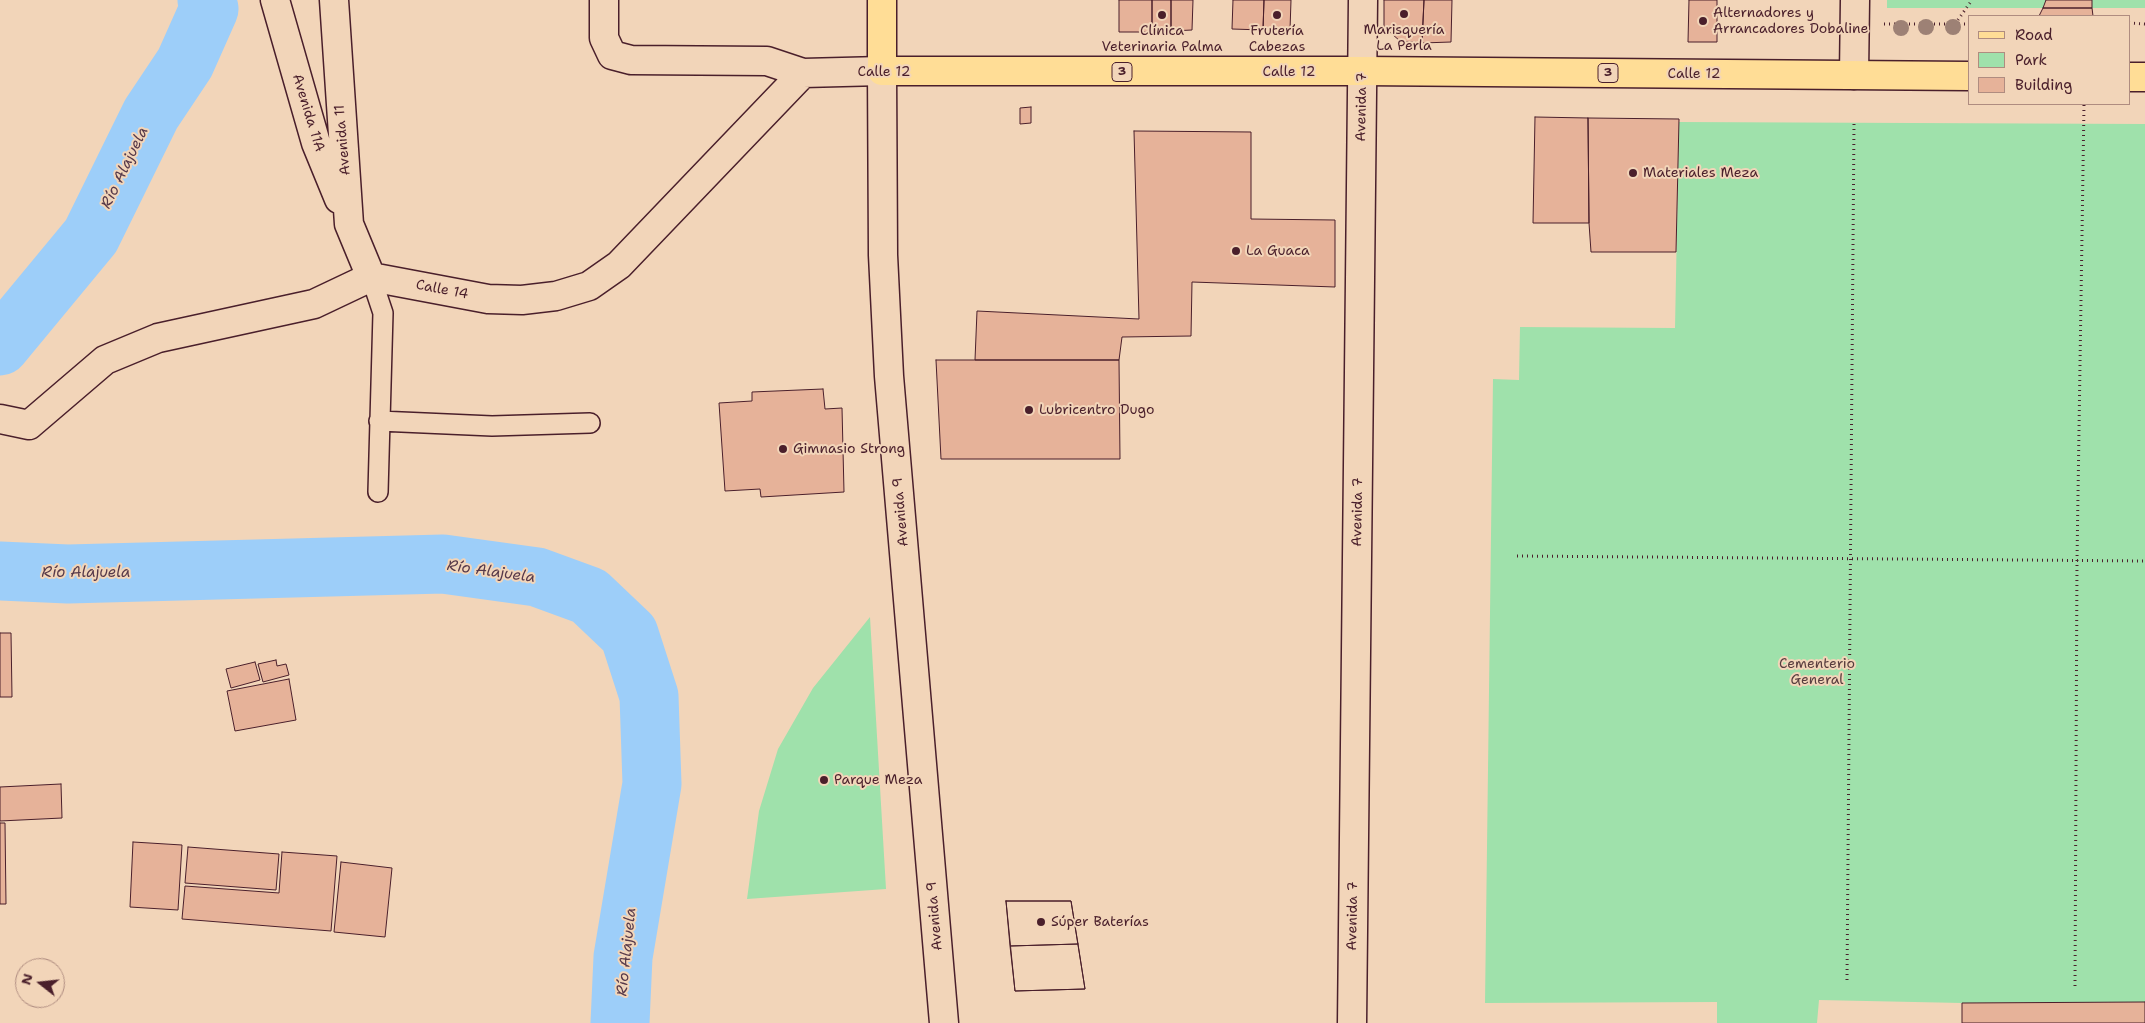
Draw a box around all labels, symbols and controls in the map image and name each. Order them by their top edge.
place label: Alternadores y Arrancadores Dobaline [1713,5,1868,38]
marker: Marisquería La Perla [1398,8,1410,20]
marker: Clínica Veterinaria Palma [1156,9,1168,21]
marker: Frutería Cabezas [1271,9,1283,21]
marker: Alternadores y Arrancadores Dobaline [1697,15,1709,27]
legend [1968,15,2130,105]
place label: Marisquería La Perla [1364,22,1444,54]
place label: Clínica Veterinaria Palma [1102,23,1222,56]
place label: Frutería Cabezas [1249,23,1305,56]
text: Road [2015,25,2053,45]
text: Park [2015,50,2047,70]
road number: 3 [1112,62,1132,82]
street label: Calle 12 [858,64,910,80]
street label: Calle 12 [1263,64,1315,80]
road number: 3 [1598,64,1618,82]
street label: Calle 12 [1668,66,1720,82]
street label: Avenida 11A [288,72,328,154]
street label: Avenida 7 [1353,72,1371,142]
text: Building [2015,75,2072,95]
street label: Avenida 11 [332,104,354,176]
water label: Río Alajuela [97,124,153,212]
place label: Materiales Meza [1643,165,1758,181]
marker: Materiales Meza [1627,167,1639,179]
place label: La Guaca [1246,243,1310,259]
marker: La Guaca [1230,245,1242,257]
street label: Calle 14 [414,277,470,303]
place label: Lubricentro Dugo [1039,402,1155,418]
marker: Lubricentro Dugo [1023,404,1035,416]
place label: Gimnasio Strong [793,441,905,457]
marker: Gimnasio Strong [777,443,789,455]
street label: Avenida 9 [890,477,912,547]
street label: Avenida 7 [1349,477,1367,547]
water label: Río Alajuela [446,557,536,587]
water label: Río Alajuela [42,564,130,582]
park label: Cementerio General [1779,656,1855,689]
place label: Parque Meza [834,772,922,788]
marker: Parque Meza [818,774,830,786]
street label: Avenida 9 [924,881,946,951]
street label: Avenida 7 [1344,881,1362,951]
water label: Río Alajuela [613,907,641,997]
place label: Súper Baterías [1051,914,1149,930]
marker: Súper Baterías [1035,916,1047,928]
north arrow [15,958,65,1008]
text: N [16,971,37,987]

